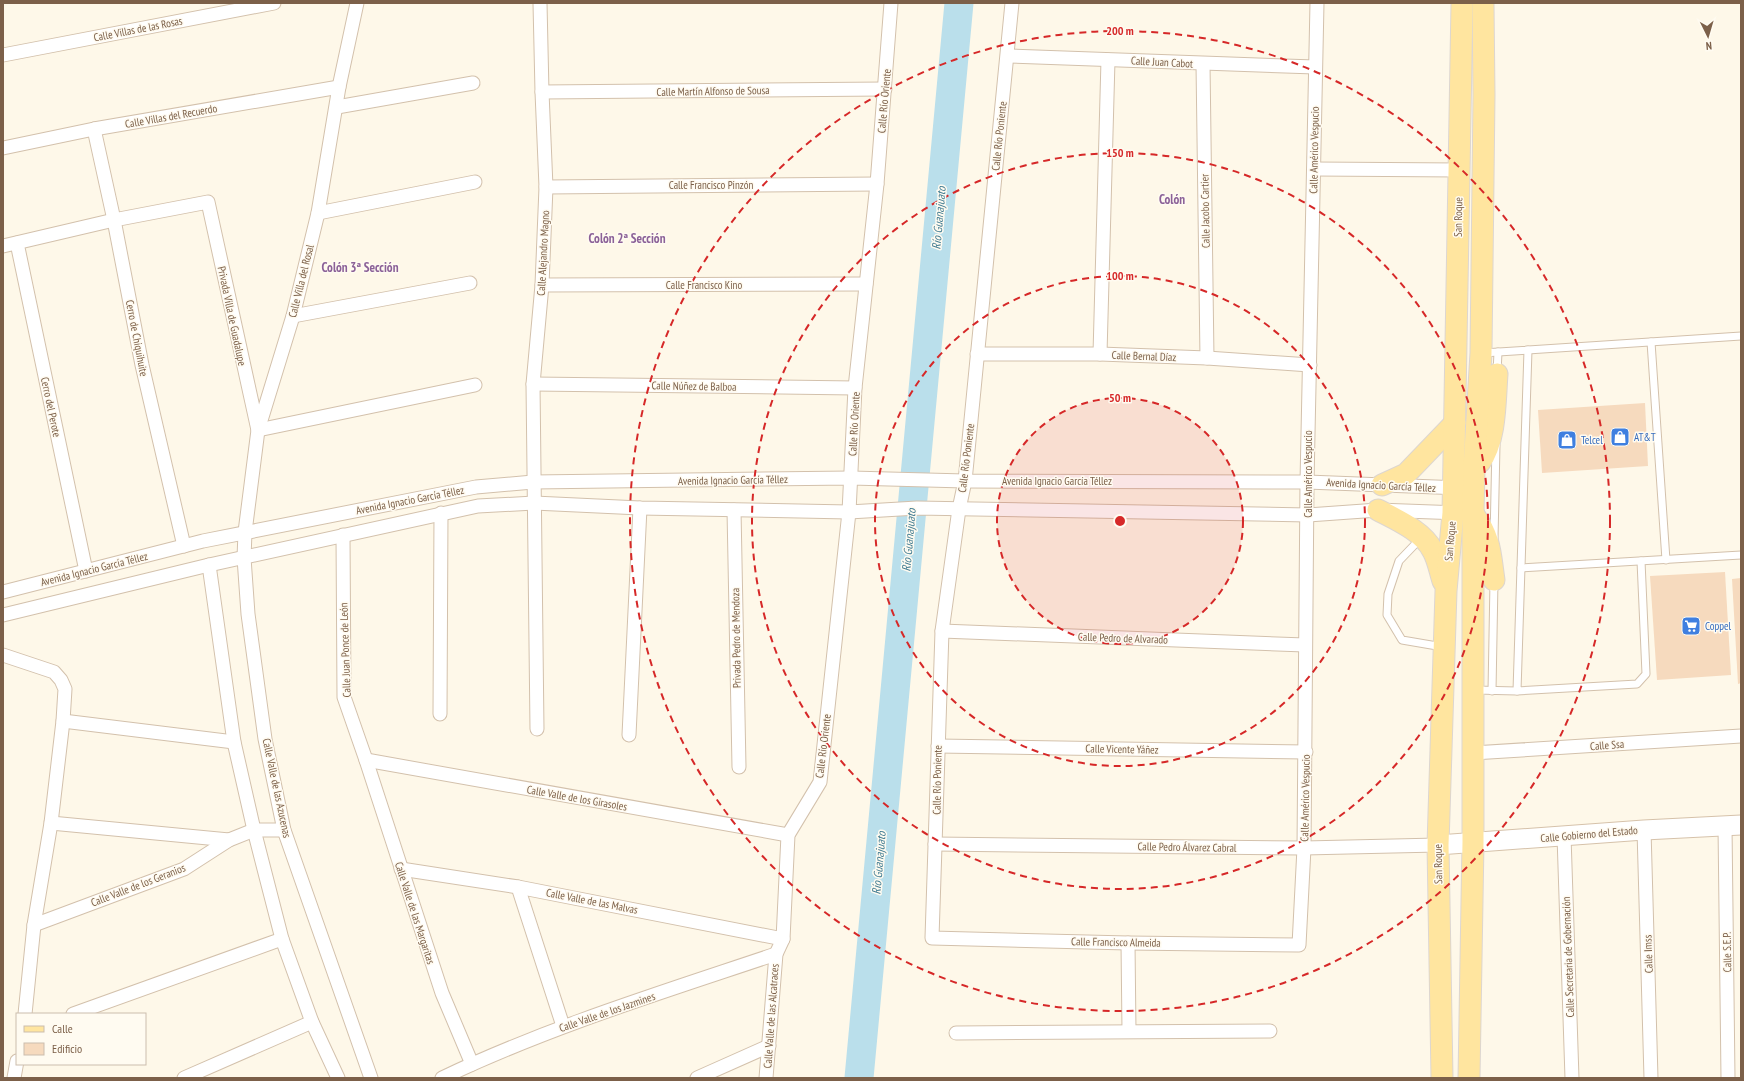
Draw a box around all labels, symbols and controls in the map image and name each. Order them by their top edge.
street label: Calle Villas de las Rosas [92,13,184,44]
north arrow [1688,16,1728,56]
text: 200 m [1106,23,1134,38]
text: N [1705,39,1712,53]
street label: Calle Juan Cabot [1131,53,1193,71]
street label: Calle Río Oriente [874,68,894,134]
street label: Calle Martín Alfonso de Sousa [656,83,770,99]
street label: Calle Río Poniente [988,100,1010,171]
street label: Calle Villas del Recuerdo [124,101,218,131]
street label: Calle Américo Vespucio [1306,106,1322,194]
text: 150 m [1106,145,1134,160]
street label: Calle Jacobo Cartier [1197,174,1213,248]
street label: Calle Francisco Pinzón [669,178,753,192]
water label: Río Guanajuato [928,185,949,250]
district label: Colón [1159,191,1185,208]
street label: San Roque [1451,196,1465,237]
street label: Calle Alejandro Magno [534,210,552,296]
district label: Colón 2ª Sección [589,230,666,247]
street label: Calle Villa del Rosal [285,243,317,319]
district label: Colón 3ª Sección [322,259,399,276]
street label: Privada Villa de Guadalupe [215,265,249,367]
text: 100 m [1106,268,1134,283]
street label: Calle Francisco Kino [666,278,742,292]
street label: Cerro de Chiquihuite [123,299,151,378]
street label: Calle Bernal Díaz [1111,348,1177,364]
street label: Cerro del Perote [38,376,64,439]
street label: Calle Núñez de Balboa [651,378,737,394]
text: 50 m [1109,390,1131,405]
street label: Calle Río Oriente [845,391,863,456]
street label: Calle Río Poniente [955,422,977,493]
shop icon: AT&T [1609,426,1631,448]
shop icon: Telcel [1556,429,1578,451]
street label: Calle Américo Vespucio [1301,430,1315,518]
place label: AT&T [1634,430,1656,444]
place label: Telcel [1581,433,1603,447]
street label: Avenida Ignacio García Téllez [678,472,788,488]
street label: Avenida Ignacio García Téllez [1002,474,1112,488]
street label: Avenida Ignacio García Téllez [1326,475,1436,495]
street label: Avenida Ignacio García Téllez [355,483,465,517]
water label: Río Guanajuato [898,507,919,572]
centre of rings [1113,514,1127,528]
street label: San Roque [1441,520,1459,562]
street label: Avenida Ignacio García Téllez [39,549,149,589]
street label: Privada Pedro de Mendoza [728,588,744,688]
street label: Calle Juan Ponce de León [336,602,354,698]
supermarket icon: Coppel [1680,615,1702,637]
place label: Coppel [1705,619,1732,633]
street label: Calle Pedro de Alvarado [1078,629,1168,647]
street label: Calle Río Oriente [812,713,834,779]
street label: Calle Valle de las Azucenas [260,737,294,839]
street label: Calle Ssa [1589,737,1625,753]
street label: Calle Vicente Yáñez [1085,741,1159,757]
street label: Calle Río Poniente [929,745,945,815]
street label: Calle Américo Vespucio [1297,754,1313,842]
street label: Calle Valle de los Girasoles [526,782,629,814]
street label: Calle Gobierno del Estado [1540,823,1639,845]
water label: Río Guanajuato [868,830,889,895]
street label: Calle Pedro Álvarez Cabral [1137,839,1237,855]
street label: San Roque [1431,843,1445,884]
street label: Calle Valle de los Geranios [89,860,188,909]
street label: Calle Valle de las Margaritas [392,860,438,966]
street label: Calle Valle de las Malvas [545,885,639,917]
street label: Calle Secretaria de Gobernación [1559,896,1577,1018]
street label: Calle S.E.P. [1720,932,1734,972]
street label: Calle Francisco Almeida [1071,934,1161,950]
street label: Calle Imss [1640,934,1656,973]
street label: Calle Valle de las Alcatraces [760,963,782,1069]
street label: Calle Valle de los Jazmines [557,989,657,1035]
legend [16,1013,146,1065]
text: Calle [52,1021,73,1036]
text: Edificio [52,1041,82,1056]

